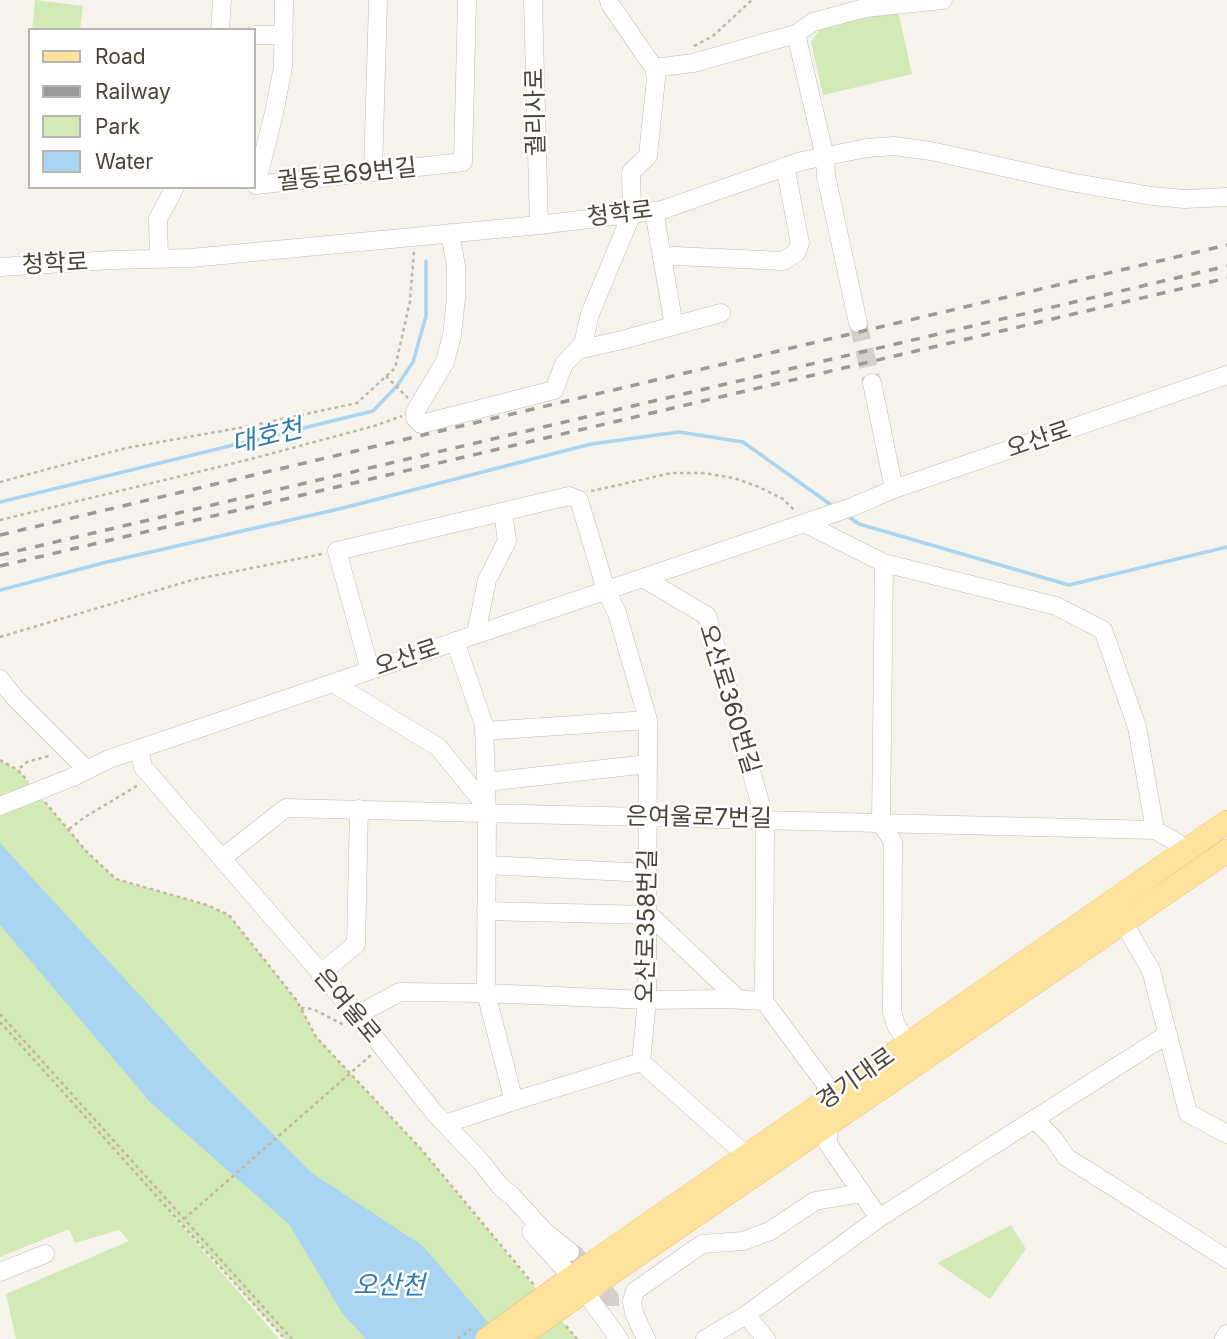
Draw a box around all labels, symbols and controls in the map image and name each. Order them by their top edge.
legend [28,28,256,189]
text: Road [95,44,146,69]
street label: 궐리사로 [521,68,551,156]
text: Railway [95,79,171,104]
text: Park [95,114,140,139]
text: Water [95,149,153,174]
street label: 궐동로69번길 [276,153,418,197]
street label: 청학로 [585,196,655,232]
street label: 청학로 [21,248,89,280]
water label: 대호천 [228,413,306,461]
street label: 오산로 [1003,416,1075,464]
street label: 오산로360번길 [693,621,765,777]
street label: 오산로 [371,634,443,682]
street label: 은여울로7번길 [626,802,772,834]
street label: 오산로358번길 [631,848,663,1004]
street label: 은여울로 [308,963,386,1049]
street label: 경기대로 [812,1042,900,1116]
water label: 오산천 [353,1270,425,1302]

